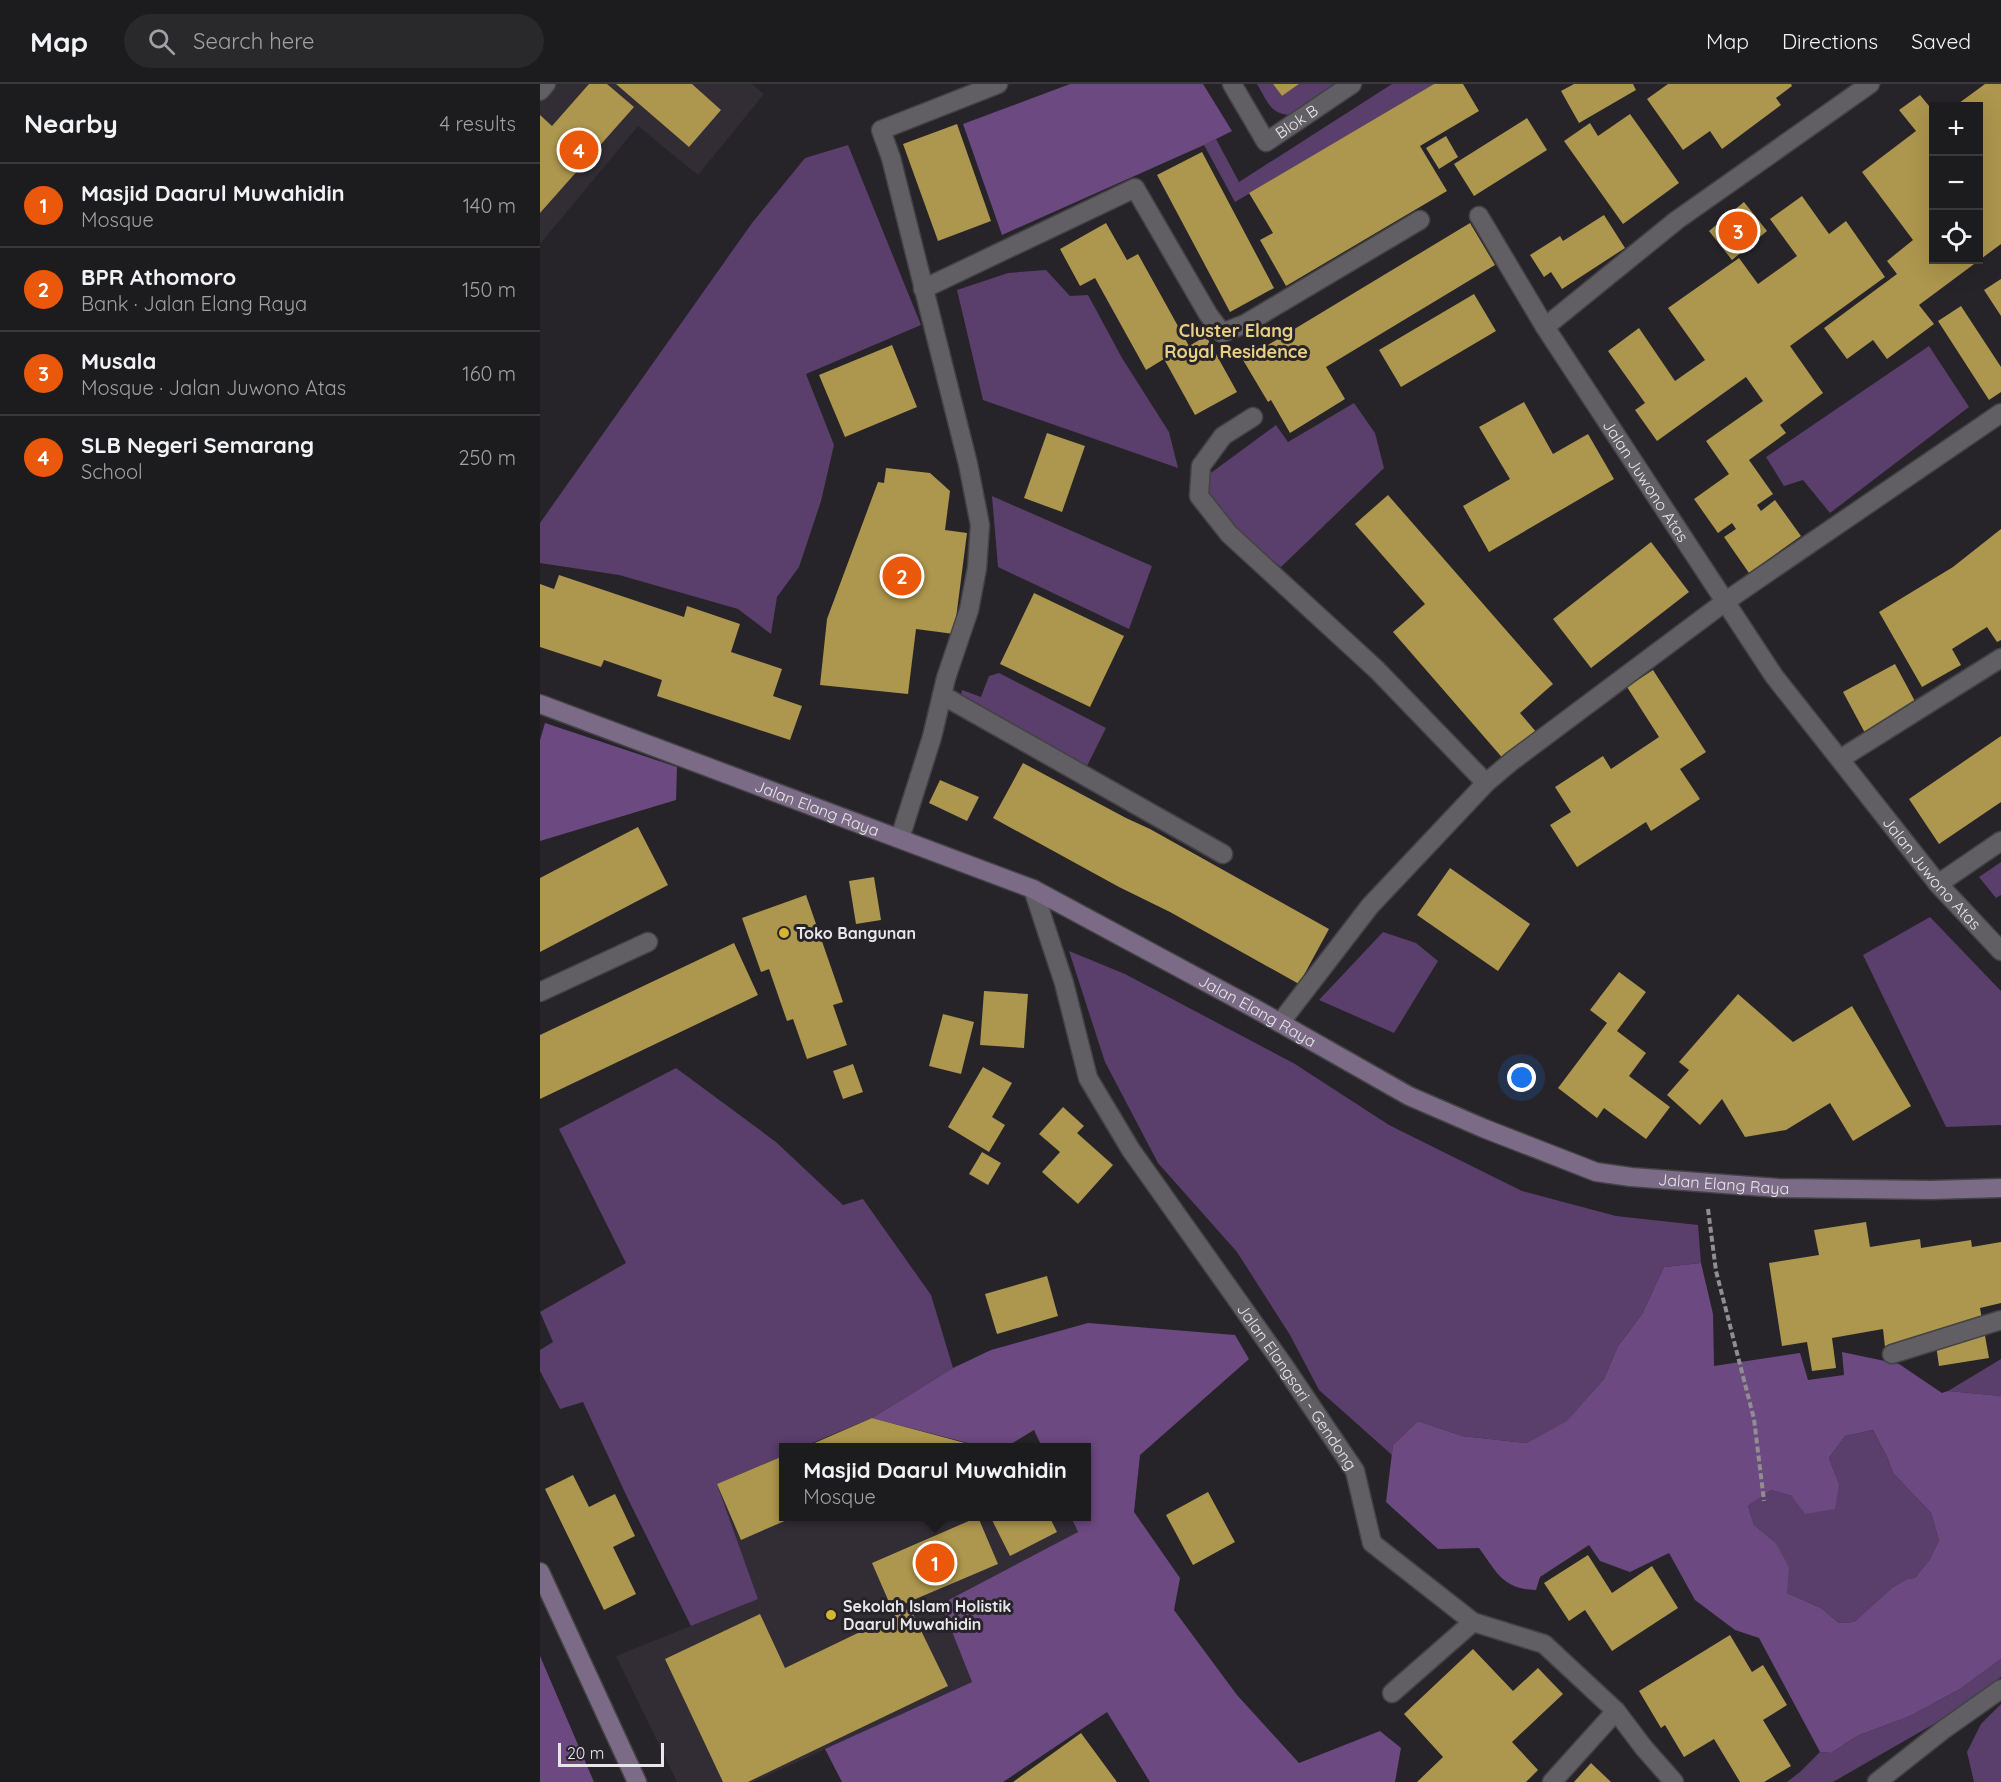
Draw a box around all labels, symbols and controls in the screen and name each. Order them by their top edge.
search box [124,14,544,68]
text: Map [30,24,88,59]
icon: search [145,25,178,58]
text: Search here [193,27,315,55]
text: Map [1706,28,1749,54]
text: Directions [1782,28,1878,54]
text: Saved [1911,28,1971,54]
street label: Blok B [1271,100,1322,143]
map controls [1929,102,1983,264]
button: + [1929,102,1983,156]
text: Nearby [24,107,118,140]
text: 4 results [440,111,516,136]
pin: 4 [560,128,598,172]
button: − [1929,156,1983,210]
text: Masjid Daarul Muwahidin [81,179,345,207]
text: 1 [40,193,47,218]
text: 140 m [463,193,516,218]
text: Mosque [81,207,154,232]
pin: 3 [1718,208,1758,254]
button: locate [1929,210,1983,264]
text: BPR Athomoro [81,263,236,291]
text: 2 [38,277,49,302]
text: 150 m [462,277,516,302]
text: Bank · Jalan Elang Raya [81,291,307,316]
district label: Cluster Elang Royal Residence [1164,319,1308,363]
text: Musala [81,347,156,375]
text: 3 [38,361,49,386]
text: 160 m [462,361,516,386]
text: Mosque · Jalan Juwono Atas [81,375,346,400]
street label: Jalan Juwono Atas [1599,416,1693,546]
text: SLB Negeri Semarang [81,431,314,459]
text: 4 [38,445,49,470]
text: 250 m [458,445,516,470]
text: School [81,459,143,484]
pin: 2 [882,554,922,598]
street label: Jalan Elang Raya [752,776,882,840]
street label: Jalan Juwono Atas [1879,812,1986,934]
place label: Toko Bangunan [796,923,916,943]
marker: Toko Bangunan [777,926,791,940]
street label: Jalan Elang Raya [1195,970,1320,1051]
your location [1507,1063,1536,1092]
street label: Jalan Elang Raya [1657,1169,1789,1198]
street label: Jalan Elangsari - Gendong [1233,1300,1361,1474]
popup [779,1443,1091,1521]
text: Masjid Daarul Muwahidin [803,1456,1067,1484]
text: Mosque [803,1484,876,1509]
pin: 1 [916,1540,954,1586]
place label: Sekolah Islam Holistik Daarul Muwahidin [843,1596,1011,1634]
marker: Sekolah Islam Holistik Daarul Muwahidin [824,1608,838,1622]
scale bar [558,1740,664,1768]
text: 20 m [567,1743,604,1763]

